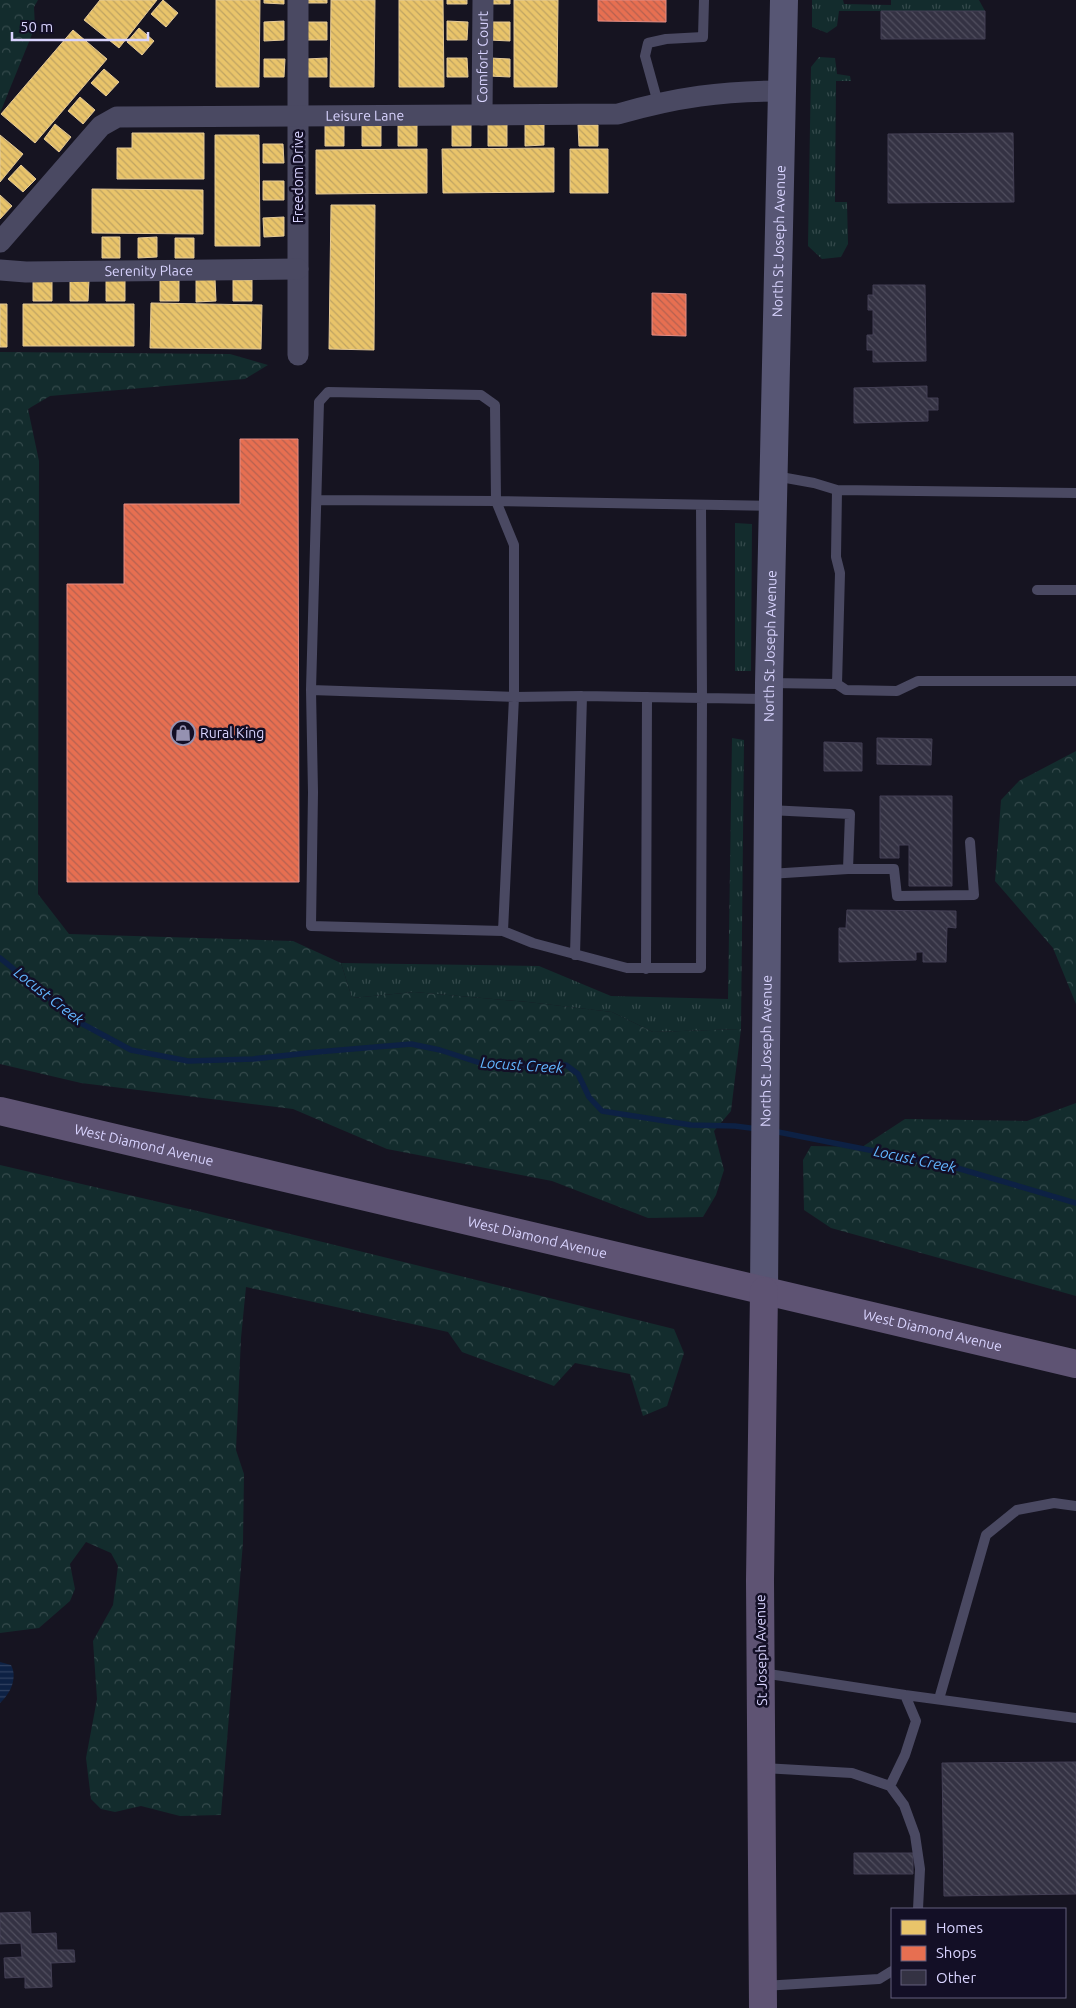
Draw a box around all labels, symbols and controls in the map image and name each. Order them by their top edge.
scale bar [12,10,149,42]
street label: Comfort Court [474,10,491,103]
text: 50 m [20,18,53,35]
street label: Leisure Lane [325,107,404,124]
street label: Freedom Drive [290,131,306,223]
street label: North St Joseph Avenue [769,165,788,317]
street label: Serenity Place [105,262,193,279]
street label: North St Joseph Avenue [761,570,779,722]
shop icon: Rural King [170,720,196,746]
place label: Rural King [200,725,264,741]
water label: Locust Creek [11,964,87,1029]
street label: North St Joseph Avenue [757,975,775,1127]
water label: Locust Creek [480,1054,565,1076]
street label: West Diamond Avenue [73,1121,215,1169]
water label: Locust Creek [872,1142,958,1176]
street label: West Diamond Avenue [466,1213,609,1261]
street label: West Diamond Avenue [861,1306,1004,1354]
street label: St Joseph Avenue [752,1594,770,1706]
legend [891,1908,1066,1998]
text: Homes [936,1919,983,1936]
text: Shops [936,1944,977,1961]
text: Other [936,1969,976,1986]

